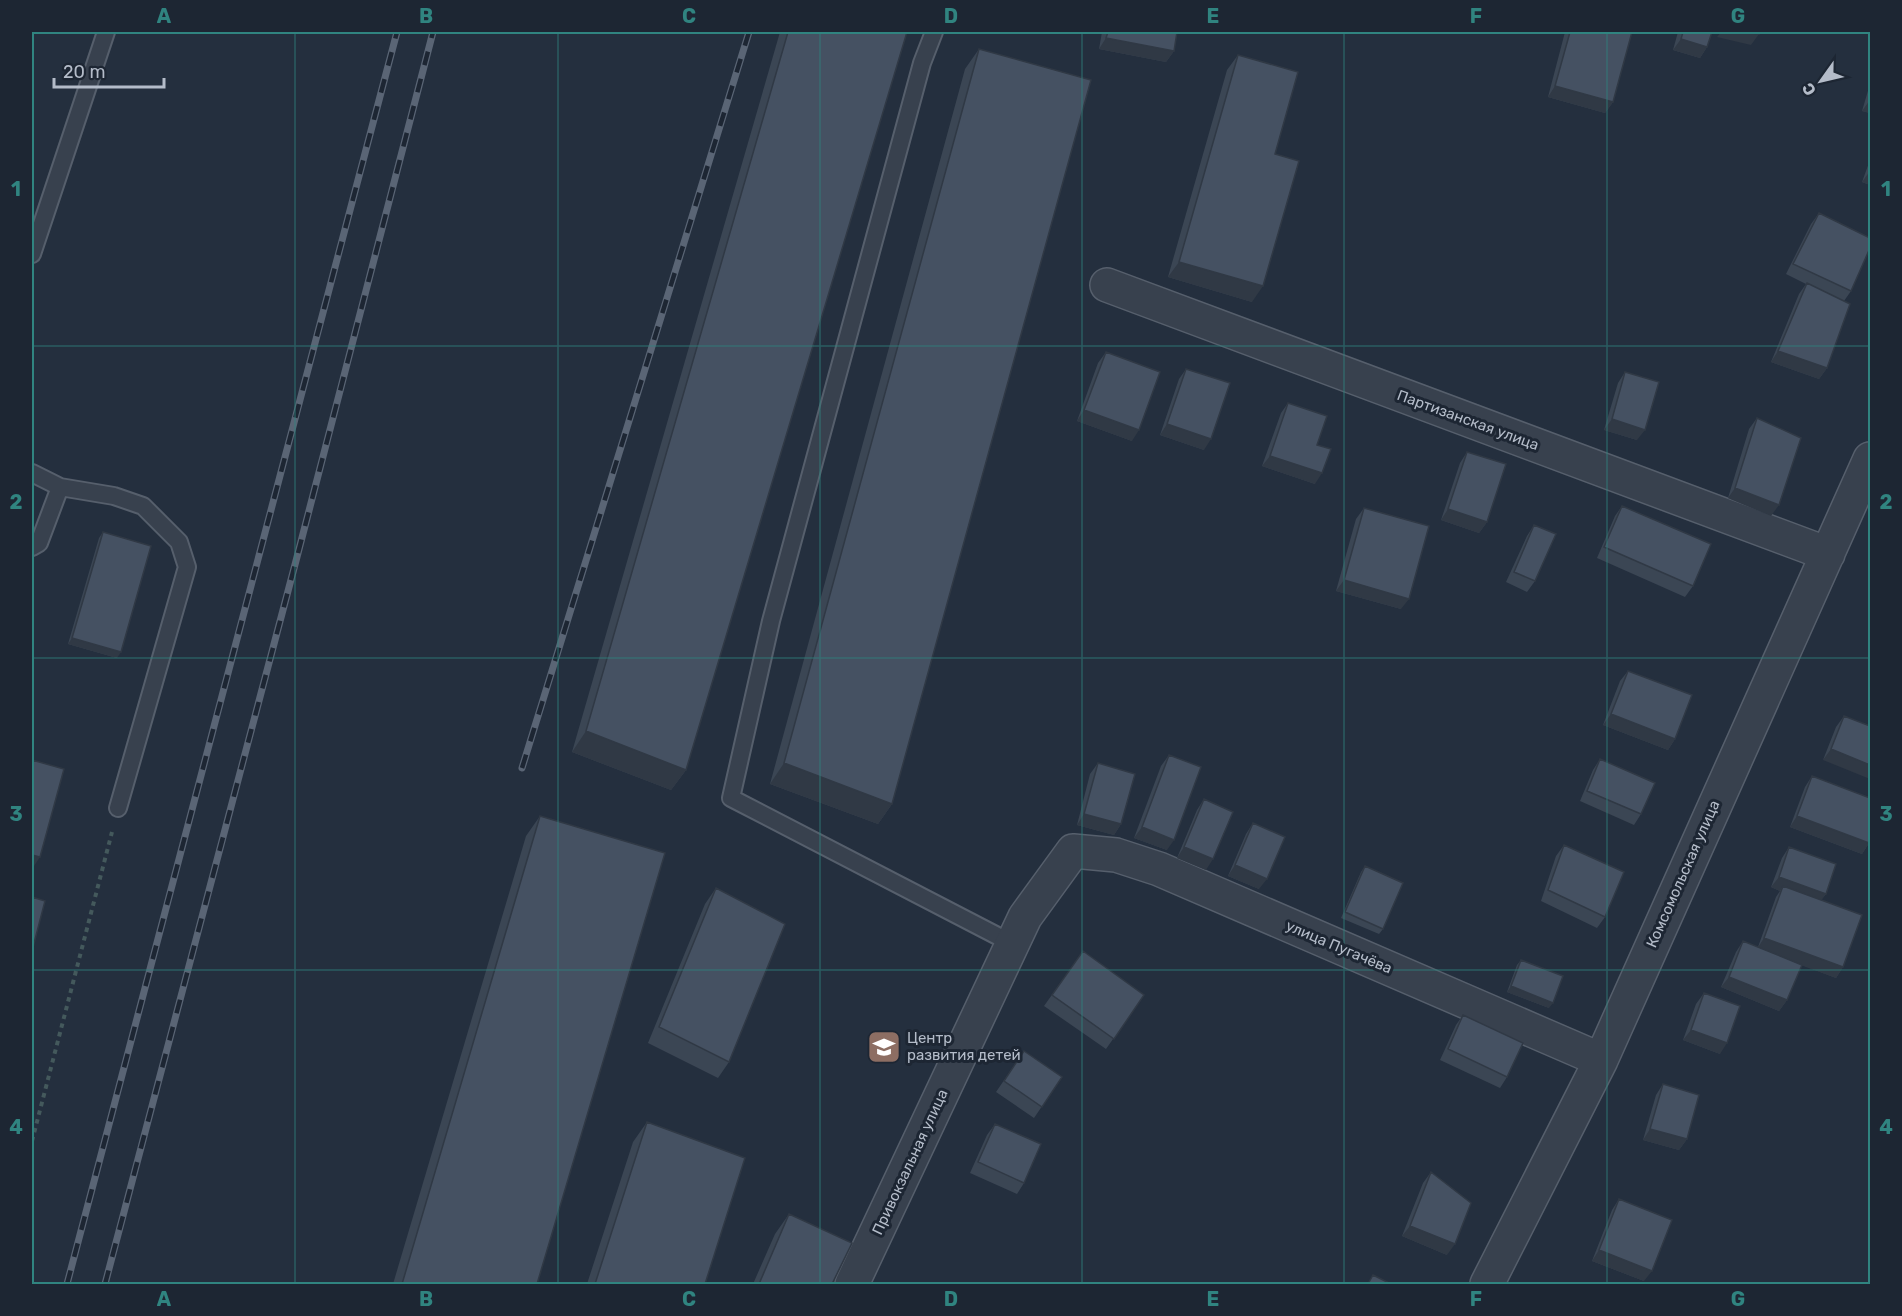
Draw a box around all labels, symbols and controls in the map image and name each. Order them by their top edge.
text: A [157,4,172,28]
text: B [419,4,433,28]
text: C [682,4,696,28]
text: D [944,4,958,28]
text: E [1207,4,1219,28]
text: F [1470,4,1482,28]
text: G [1731,4,1745,28]
scale bar [54,51,164,89]
north arrow [1791,51,1851,111]
text: 20 m [63,61,105,83]
text: С [1798,79,1820,99]
text: 1 [11,177,21,201]
text: 1 [1881,177,1891,201]
street label: Партизанская улица [1395,386,1541,454]
text: 2 [10,490,23,514]
text: 2 [1880,490,1893,514]
street label: Комсомольская улица [1642,798,1724,950]
text: 3 [9,802,23,826]
text: 3 [1879,802,1893,826]
street label: улица Пугачёва [1283,916,1395,978]
school or university icon: Центр развития детей [866,1029,902,1065]
place label: Центр развития детей [907,1029,1021,1064]
street label: Привокзальная улица [868,1086,952,1238]
text: 4 [9,1115,23,1139]
text: 4 [1879,1115,1893,1139]
text: A [157,1287,172,1311]
text: B [419,1287,433,1311]
text: C [682,1287,696,1311]
text: D [944,1287,958,1311]
text: E [1207,1287,1219,1311]
text: F [1470,1287,1482,1311]
text: G [1731,1287,1745,1311]

